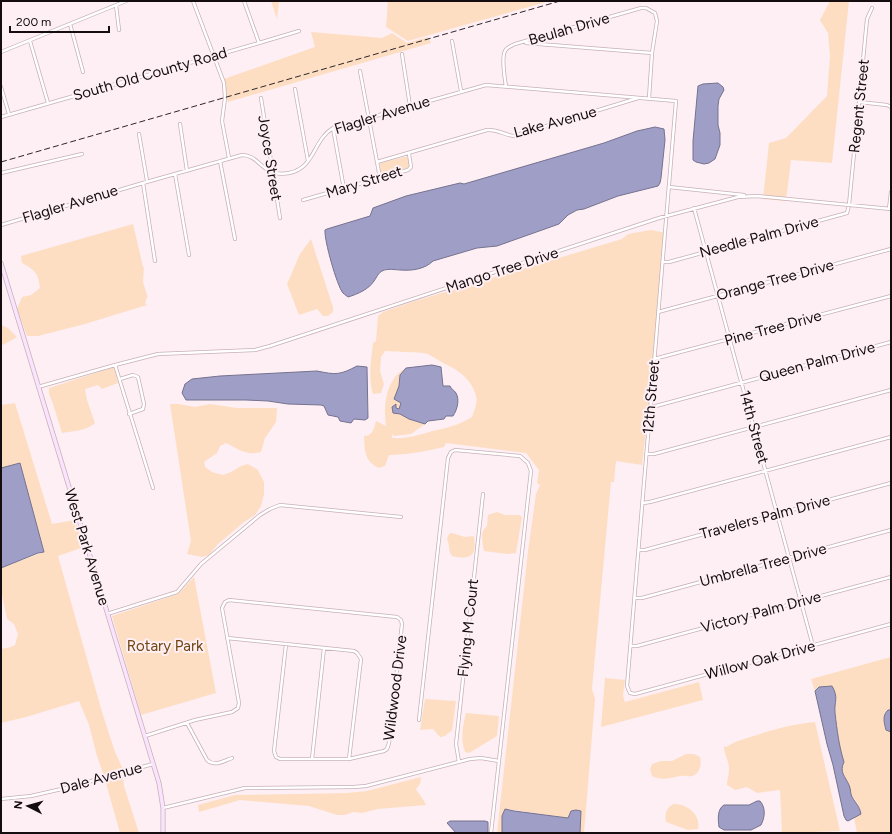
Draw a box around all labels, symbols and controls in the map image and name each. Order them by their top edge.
scale bar [10,8,109,34]
street label: Beulah Drive [526,9,612,49]
text: 200 m [16,15,51,29]
street label: South Old County Road [71,43,229,105]
street label: Regent Street [845,58,873,154]
street label: Flagler Avenue [332,92,432,138]
street label: Lake Avenue [512,102,598,142]
street label: Joyce Street [254,114,286,202]
street label: Mary Street [324,162,405,202]
street label: Flagler Avenue [20,181,120,227]
street label: Needle Palm Drive [697,212,821,262]
street label: Mango Tree Drive [443,243,561,297]
street label: Orange Tree Drive [714,256,836,304]
street label: Pine Tree Drive [722,306,824,350]
street label: Queen Palm Drive [757,338,877,386]
street label: 12th Street [639,359,663,435]
street label: 14th Street [736,388,773,466]
street label: West Park Avenue [61,486,113,608]
street label: Travelers Palm Drive [698,491,832,543]
street label: Umbrella Tree Drive [698,539,828,591]
street label: Flying M Court [454,578,482,678]
street label: Victory Palm Drive [699,587,823,637]
street label: Wildwood Drive [380,634,410,742]
park label: Rotary Park [127,637,204,655]
street label: Willow Oak Drive [703,637,817,683]
street label: Dale Avenue [58,758,144,798]
north arrow [8,786,48,826]
text: N [12,800,25,810]

